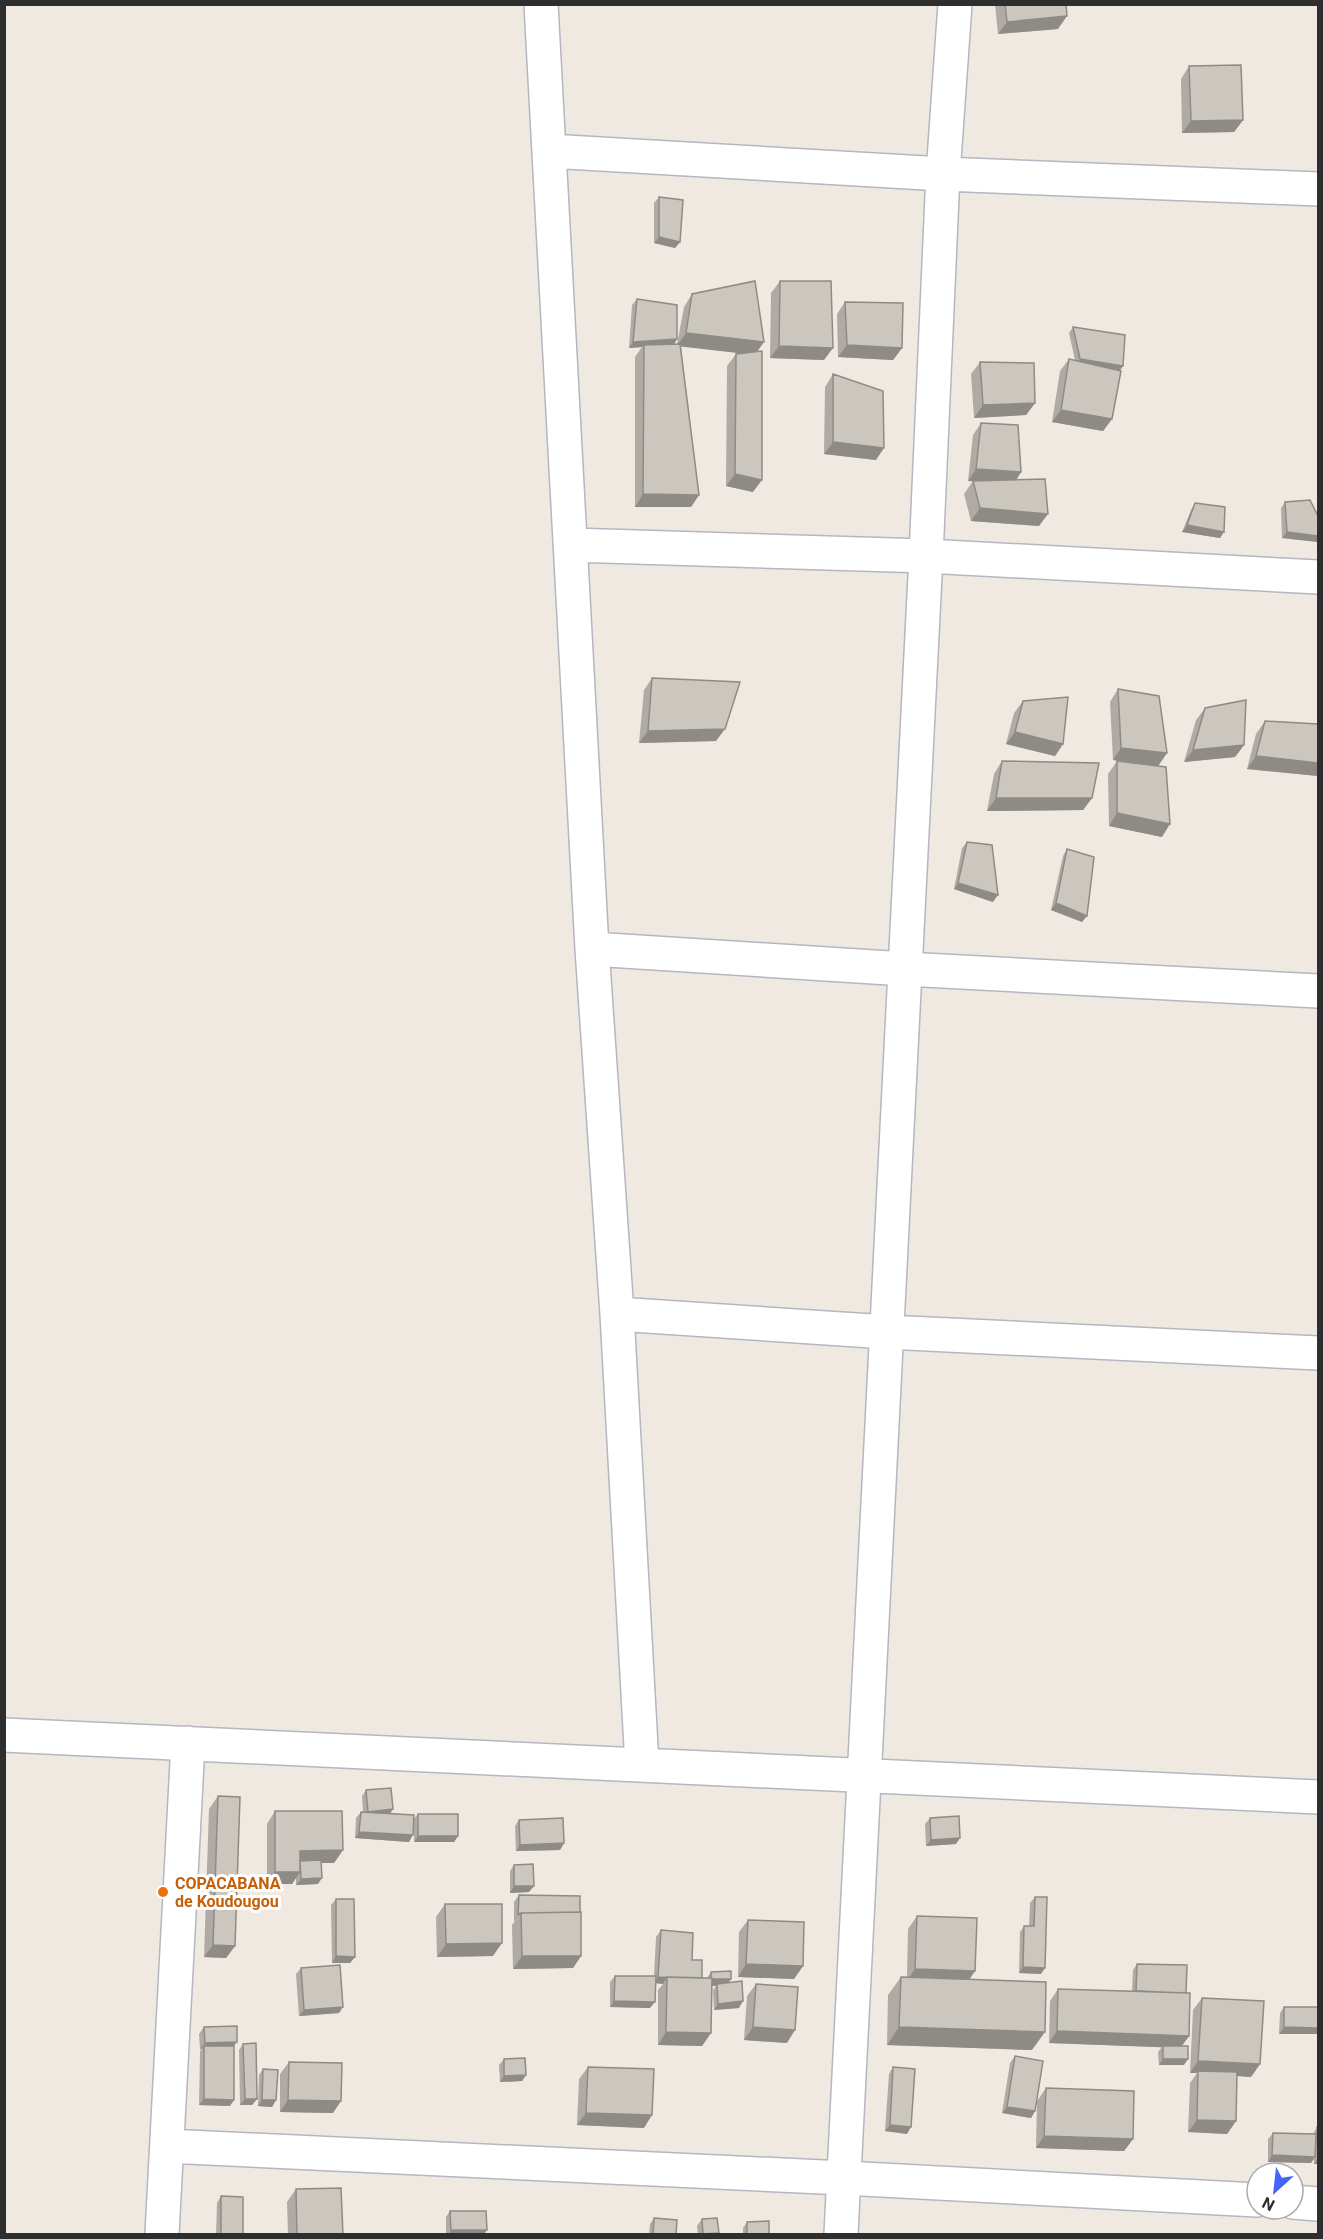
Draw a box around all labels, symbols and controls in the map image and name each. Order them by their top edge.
place label: COPACABANA de Koudougou [175,1874,281,1911]
marker: COPACABANA de Koudougou [156,1885,170,1899]
north arrow [1245,2161,1305,2221]
text: N [1259,2193,1278,2215]

